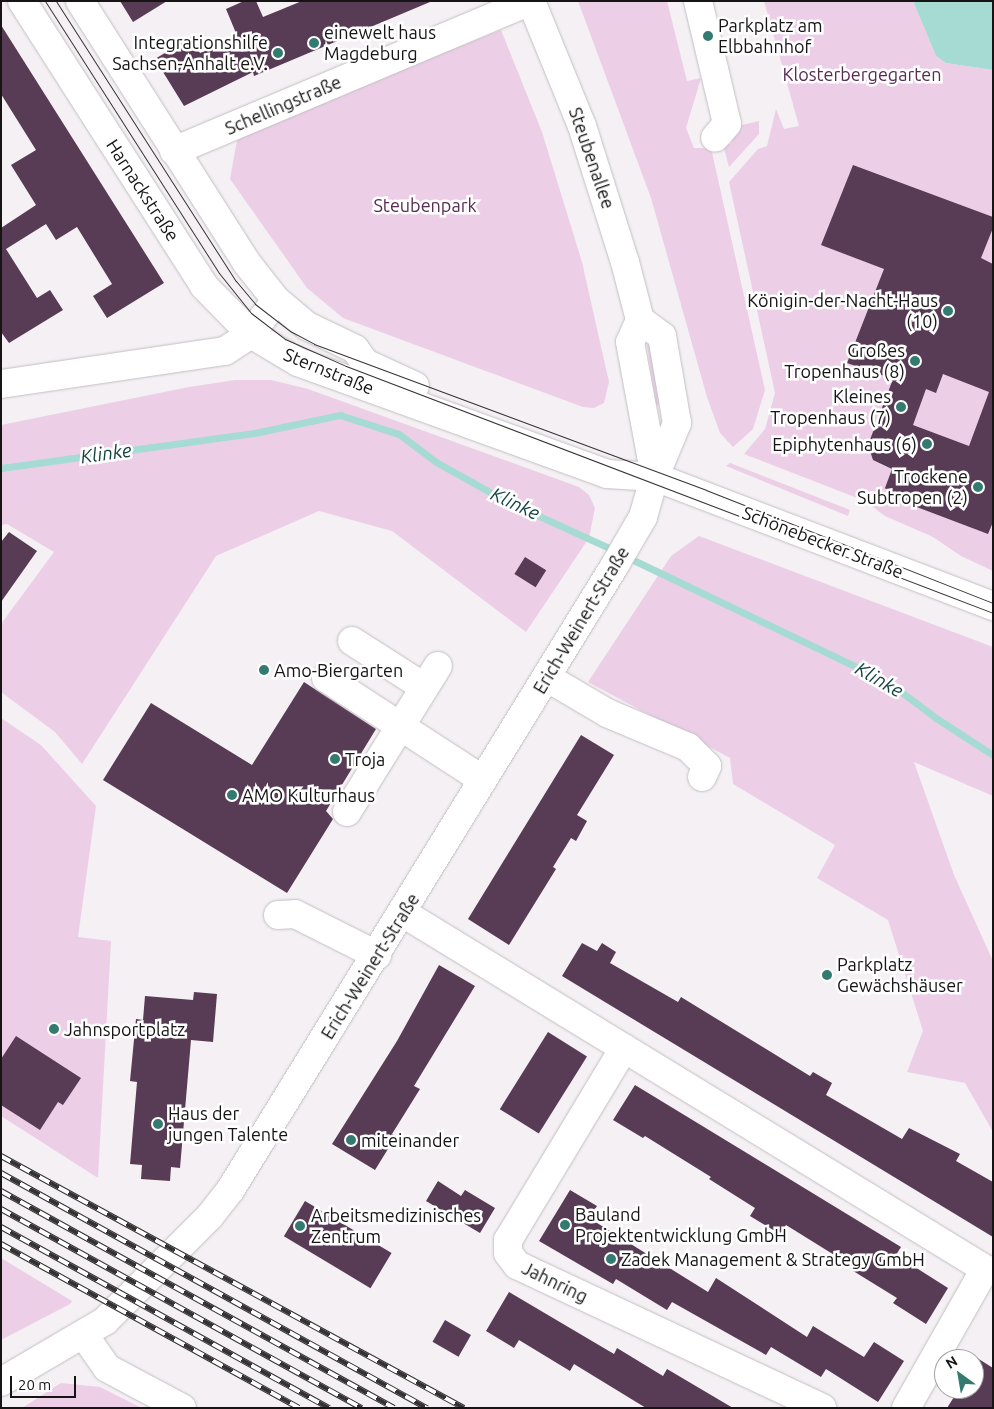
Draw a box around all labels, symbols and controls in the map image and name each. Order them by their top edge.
place label: Parkplatz am Elbbahnhof [718,15,823,58]
place label: einewelt haus Magdeburg [324,22,436,64]
marker: Parkplatz am Elbbahnhof [702,30,714,42]
place label: Integrationshilfe Sachsen-Anhalt e.V. [112,32,268,74]
marker: einewelt haus Magdeburg [308,37,320,49]
marker: Integrationshilfe Sachsen-Anhalt e.V. [272,47,284,59]
park label: Klosterbergegarten [782,63,942,85]
street label: Schellingstraße [222,71,344,139]
street label: Steubenallee [565,104,619,212]
street label: Harnackstraße [102,135,184,245]
park label: Steubenpark [373,194,477,216]
place label: Königin-der-Nacht-Haus (10) [747,290,938,332]
marker: Königin-der-Nacht-Haus (10) [942,305,954,317]
place label: Großes Tropenhaus (8) [784,340,905,382]
street label: Sternstraße [281,343,377,399]
marker: Großes Tropenhaus (8) [909,355,921,367]
place label: Kleines Tropenhaus (7) [770,386,891,428]
marker: Kleines Tropenhaus (7) [895,401,907,413]
place label: Epiphytenhaus (6) [772,433,917,455]
marker: Epiphytenhaus (6) [921,438,933,450]
water label: Klinke [79,439,133,469]
place label: Trockene Subtropen (2) [857,466,968,508]
marker: Trockene Subtropen (2) [972,481,984,493]
water label: Klinke [487,483,543,525]
street label: Schönebecker Straße [739,501,907,583]
street label: Erich-Weinert-Straße [528,542,634,698]
water label: Klinke [851,657,907,703]
place label: Amo-Biergarten [274,659,403,681]
marker: Amo-Biergarten [258,664,270,676]
place label: Troja [345,748,385,770]
marker: Troja [329,753,341,765]
place label: AMO Kulturhaus [242,784,375,806]
marker: AMO Kulturhaus [226,789,238,801]
street label: Erich-Weinert-Straße [316,889,424,1043]
place label: Parkplatz Gewächshäuser [837,954,963,996]
marker: Parkplatz Gewächshäuser [821,969,833,981]
place label: Jahnsportplatz [64,1018,185,1040]
marker: Jahnsportplatz [48,1023,60,1035]
place label: Haus der jungen Talente [168,1103,288,1146]
marker: Haus der jungen Talente [152,1118,164,1130]
place label: miteinander [361,1129,459,1151]
marker: miteinander [345,1134,357,1146]
place label: Bauland Projektentwicklung GmbH [575,1204,787,1246]
place label: Arbeitsmedizinisches Zentrum [311,1205,481,1248]
marker: Arbeitsmedizinisches Zentrum [293,1219,307,1233]
marker: Bauland Projektentwicklung GmbH [559,1219,571,1231]
place label: Zadek Management & Strategy GmbH [621,1248,925,1270]
marker: Zadek Management & Strategy GmbH [605,1253,617,1265]
street label: Jahnring [519,1257,591,1307]
north arrow [934,1349,984,1399]
text: N [943,1353,960,1372]
scale bar [12,1366,79,1398]
text: 20 m [18,1376,51,1393]

